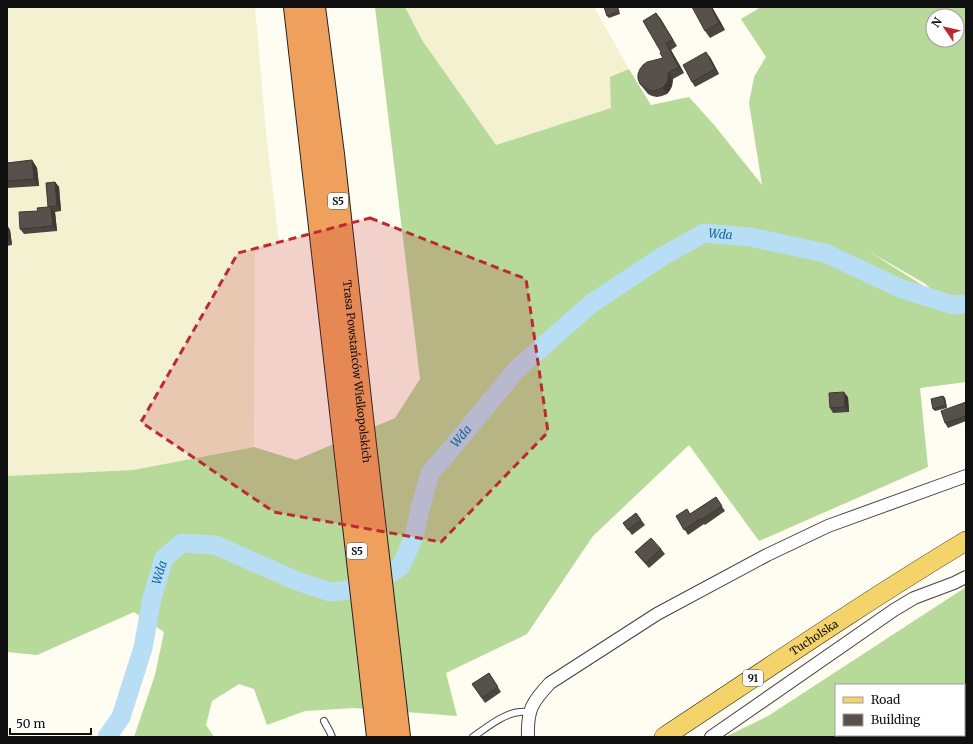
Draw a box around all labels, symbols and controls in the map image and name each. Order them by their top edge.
north arrow [925,8,965,48]
text: N [928,15,945,30]
road number: S5 [328,193,348,209]
water label: Wda [708,225,733,242]
street label: Trasa Powstańców Wielkopolskich [340,279,374,464]
water label: Wda [447,422,474,450]
road number: S5 [347,543,367,559]
water label: Wda [148,559,170,586]
street label: Tucholska [787,616,841,658]
road number: 91 [743,670,763,686]
legend [835,684,965,736]
text: Road [871,692,900,707]
scale bar [10,710,91,736]
text: Building [871,712,921,727]
text: 50 m [16,716,45,731]

